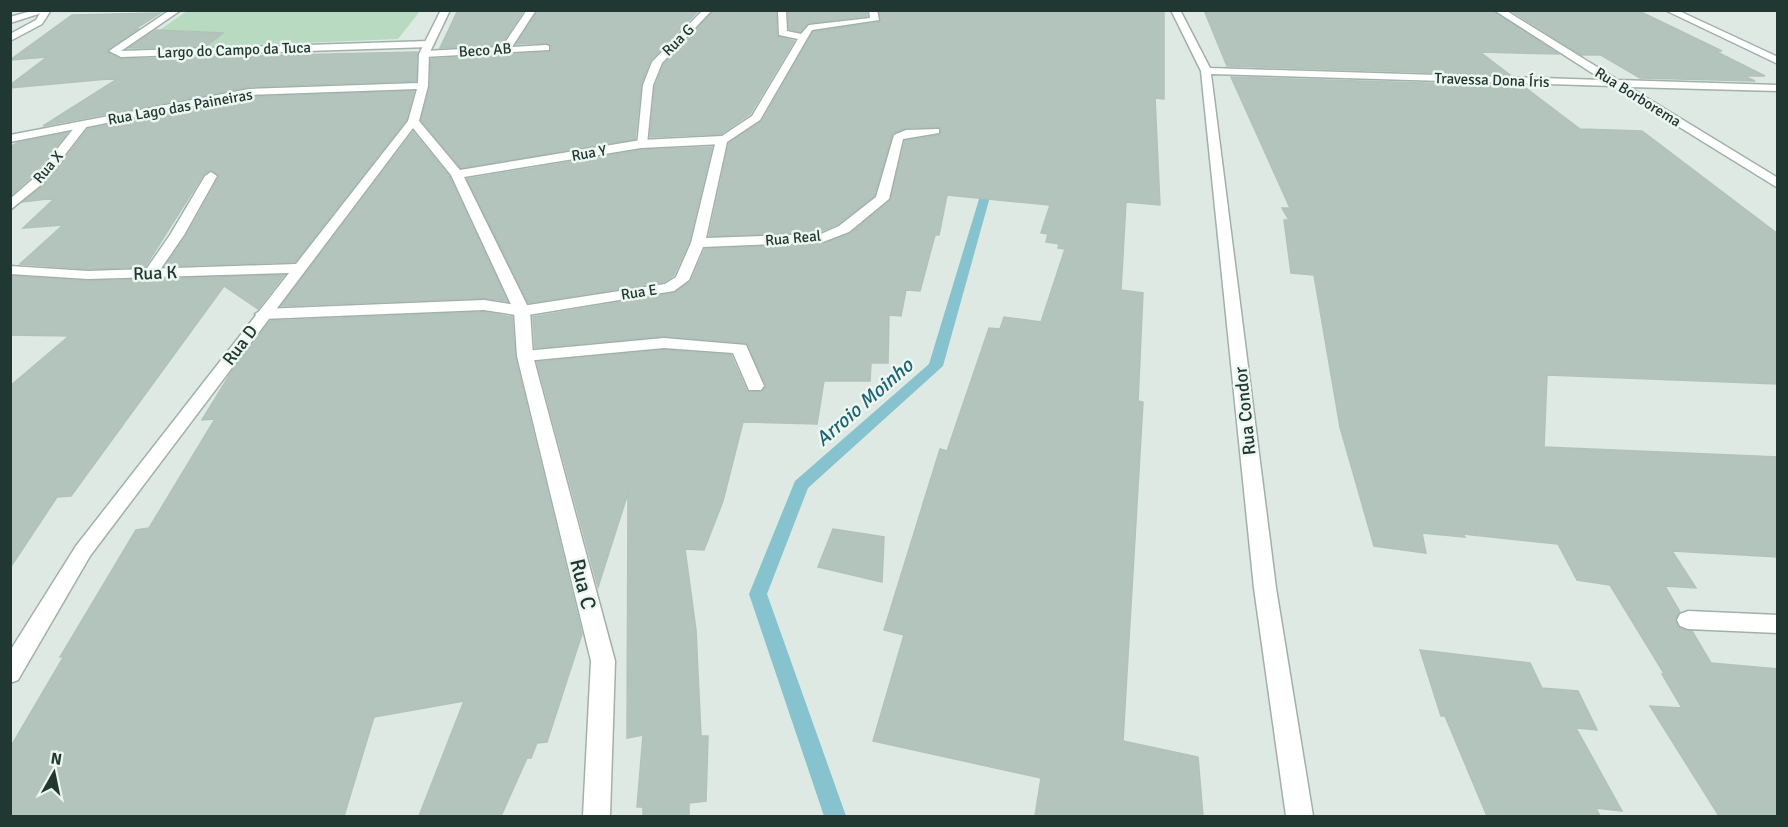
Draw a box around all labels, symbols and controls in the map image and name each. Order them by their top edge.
street label: Rua G [658,20,698,60]
street label: Largo do Campo da Tuca [157,38,311,62]
street label: Beco AB [458,39,512,61]
street label: Rua Borborema [1592,63,1684,131]
street label: Travessa Dona Íris [1434,68,1550,91]
street label: Rua Lago das Paineiras [106,85,254,129]
street label: Rua Y [570,141,608,165]
street label: Rua X [29,147,67,187]
street label: Rua Real [764,227,822,249]
street label: Rua K [133,261,178,285]
street label: Rua E [620,280,658,304]
street label: Rua D [218,320,262,370]
water label: Arroio Moinho [810,352,920,452]
street label: Rua Condor [1229,365,1261,456]
street label: Rua C [564,556,602,612]
north arrow [24,743,84,803]
text: N [49,748,63,770]

